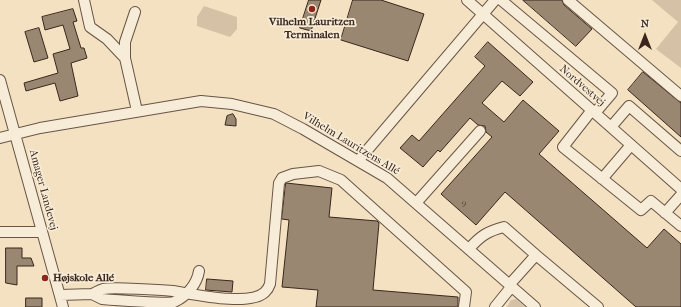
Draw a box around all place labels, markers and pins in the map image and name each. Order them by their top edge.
marker: Vilhelm Lauritzen Terminalen [307,4,317,14]
place label: Vilhelm Lauritzen Terminalen [269,15,355,41]
place label: Højskole Allé [53,271,114,285]
marker: Højskole Allé [40,273,50,283]

